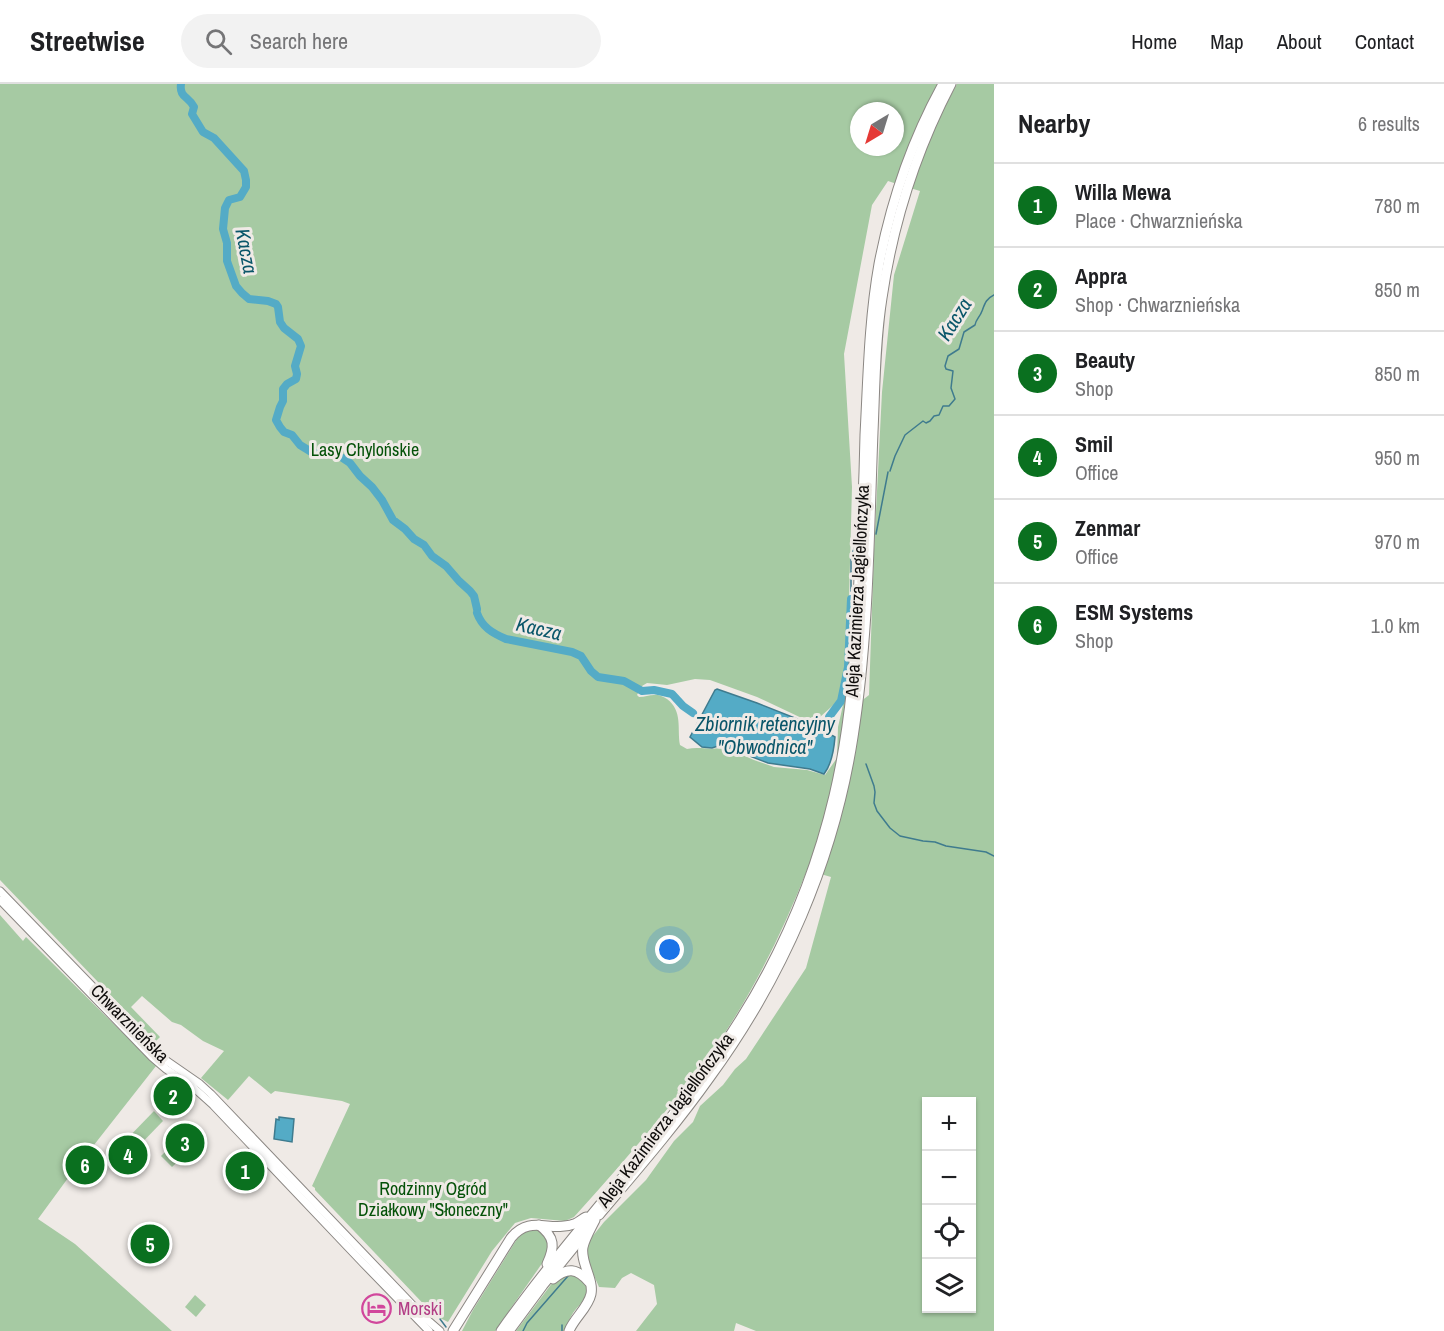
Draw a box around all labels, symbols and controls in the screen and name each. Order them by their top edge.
search box [181,14,601,68]
text: Streetwise [30,22,145,60]
icon: search [202,25,235,58]
text: Search here [250,26,348,56]
text: Home [1131,27,1177,56]
text: Map [1210,27,1244,56]
text: About [1277,27,1322,56]
text: Contact [1355,27,1414,56]
north arrow [850,102,904,156]
text: Nearby [1018,106,1090,141]
text: 6 results [1358,110,1420,137]
text: Willa Mewa [1075,177,1171,207]
text: 1 [1033,192,1042,219]
text: 780 m [1374,192,1420,219]
text: Place · Chwarznieńska [1075,207,1243,234]
water label: Kacza [229,226,265,276]
text: Appra [1075,261,1127,291]
text: 2 [1033,276,1042,303]
text: 850 m [1374,276,1420,303]
text: Shop · Chwarznieńska [1075,291,1240,318]
water label: Kacza [930,293,978,345]
text: Beauty [1075,345,1135,375]
text: 3 [1033,360,1042,387]
text: 850 m [1374,360,1420,387]
text: Shop [1075,375,1113,402]
text: Smil [1075,429,1113,459]
park label: Lasy Chylońskie [311,437,419,462]
text: 4 [1033,444,1042,471]
text: 950 m [1374,444,1420,471]
text: Office [1075,459,1118,486]
street label: Aleja Kazimierza Jagiellończyka [839,484,875,699]
text: Zenmar [1075,513,1140,543]
text: 5 [1033,528,1042,555]
text: 970 m [1374,528,1420,555]
text: Office [1075,543,1118,570]
text: ESM Systems [1075,597,1193,627]
water label: Kacza [514,610,564,646]
text: 6 [1033,612,1042,639]
text: 1.0 km [1371,612,1420,639]
text: Shop [1075,627,1113,654]
water label: Zbiornik retencyjny "Obwodnica" [694,710,836,760]
your location [655,935,684,964]
street label: Chwarznieńska [85,978,175,1068]
street label: Aleja Kazimierza Jagiellończyka [590,1028,739,1213]
pin: 2 [154,1074,192,1118]
map controls [922,1097,976,1313]
button: + [922,1097,976,1151]
pin: 3 [166,1120,204,1166]
pin: 4 [108,1132,148,1178]
pin: 6 [66,1142,104,1188]
pin: 1 [226,1148,264,1194]
button: − [922,1151,976,1205]
park label: Rodzinny Ogród Działkowy "Słoneczny" [358,1176,508,1222]
button: locate [922,1205,976,1259]
pin: 5 [130,1222,170,1266]
button: layers [922,1259,976,1313]
hotel icon: Morski [361,1292,393,1324]
place label: Morski [398,1296,442,1321]

